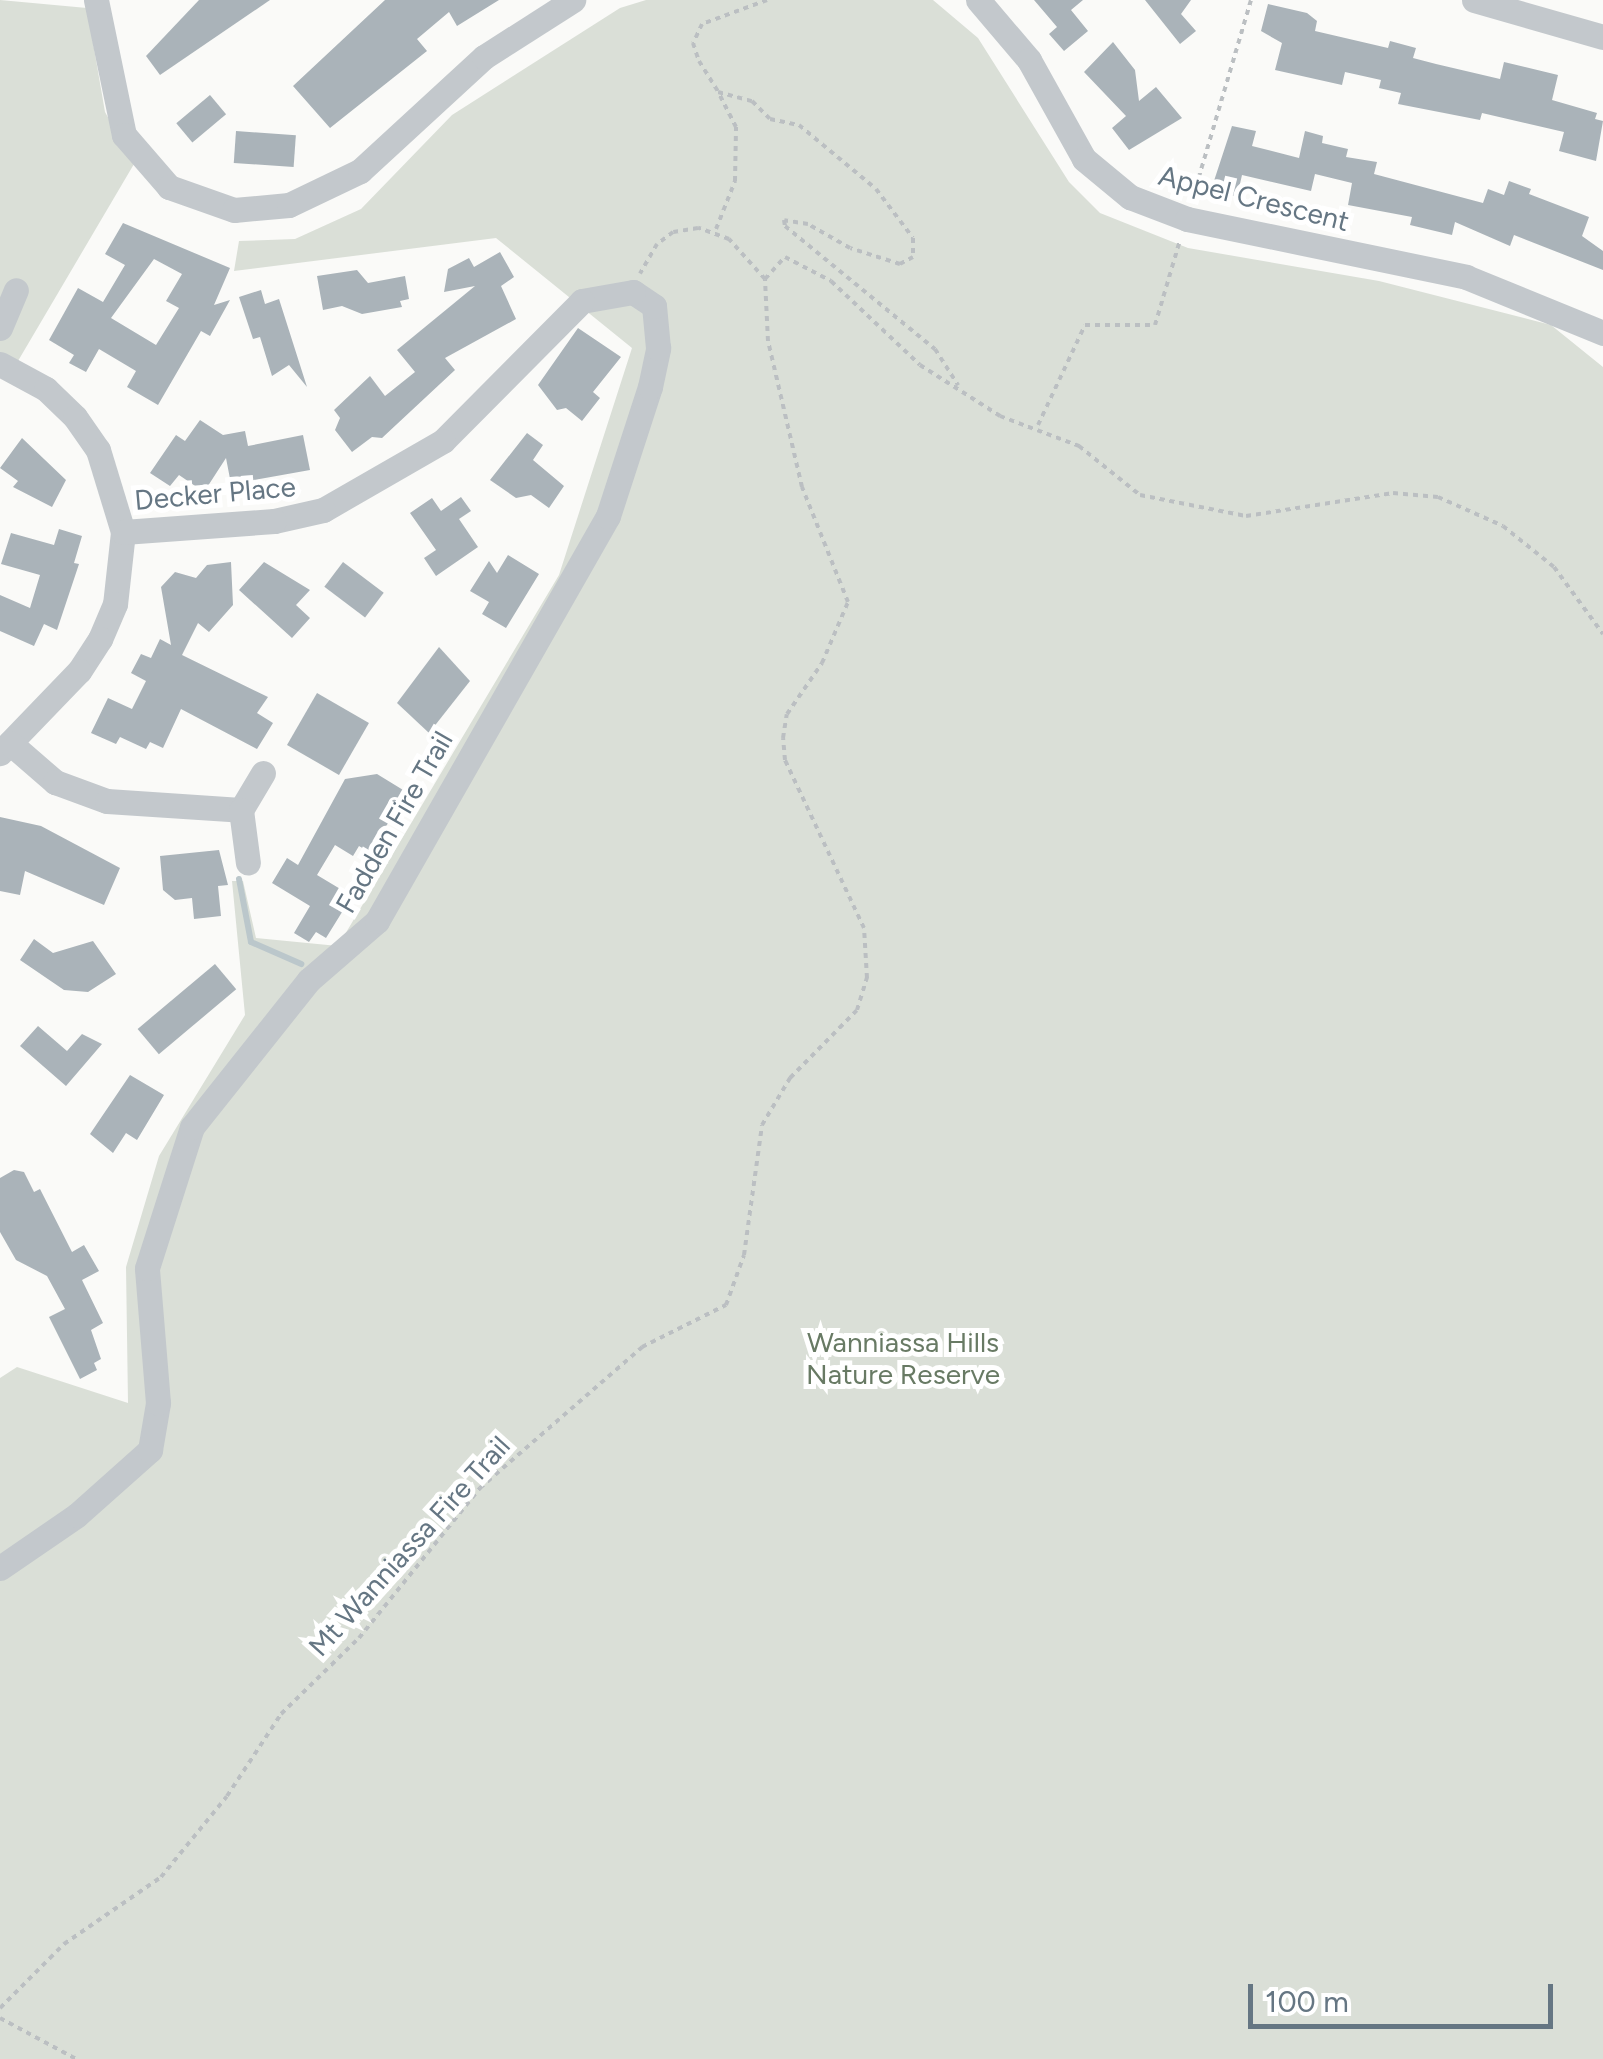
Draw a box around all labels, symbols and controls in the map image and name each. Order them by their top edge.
street label: Appel Crescent [1155,158,1353,238]
street label: Decker Place [133,469,297,517]
street label: Fadden Fire Trail [328,725,460,919]
park label: Wanniassa Hills Nature Reserve [806,1325,1000,1391]
street label: Mt Wanniassa Fire Trail [301,1429,517,1663]
scale bar [1253,1964,1558,2026]
text: 100 m [1265,1983,1349,2020]

